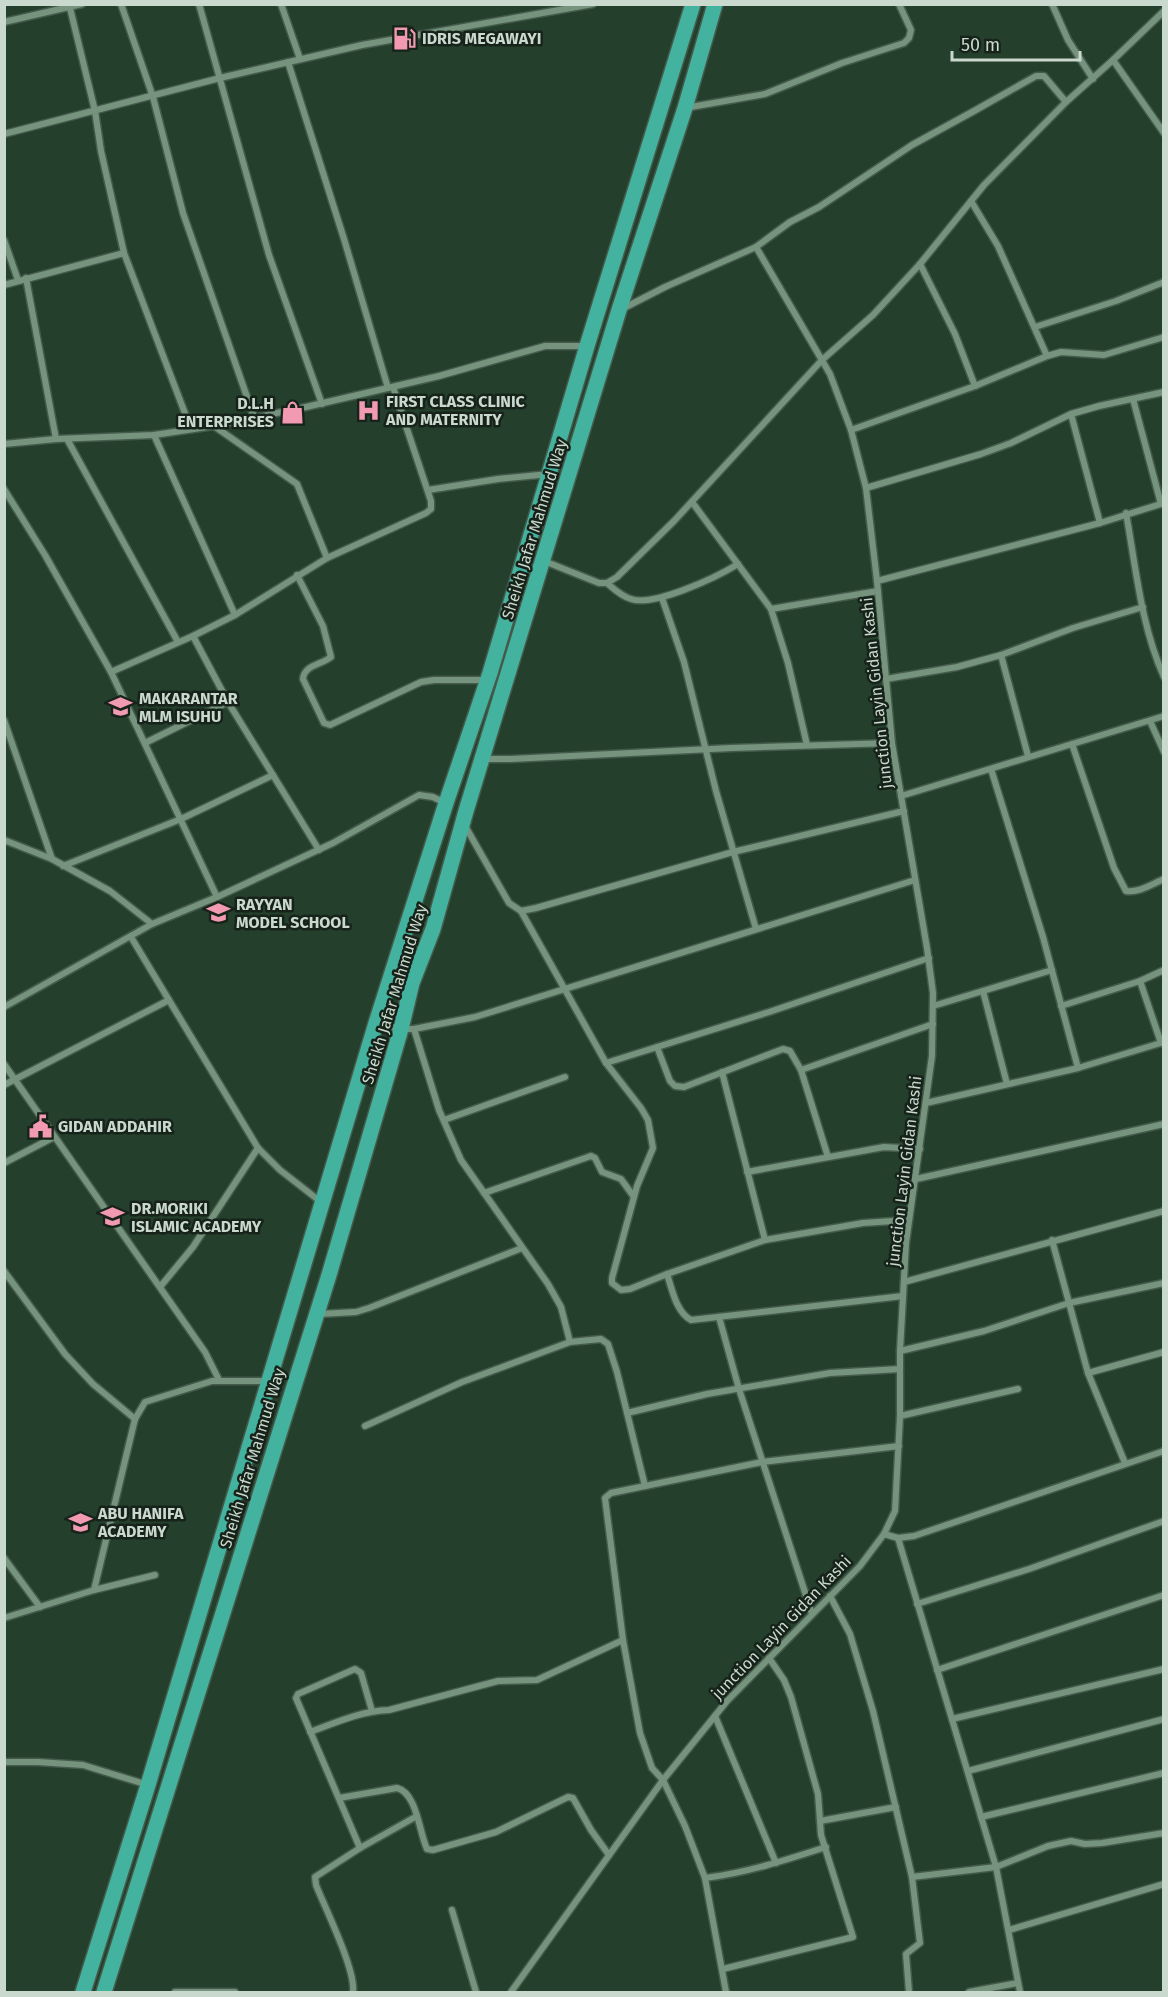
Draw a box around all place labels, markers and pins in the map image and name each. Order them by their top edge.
fuel station icon: IDRIS MEGAWAYI [391,25,417,51]
place label: IDRIS MEGAWAYI [422,29,541,48]
place label: FIRST CLASS CLINIC AND MATERNITY [385,392,526,429]
place label: D.L.H ENTERPRISES [177,394,274,431]
hospital icon: FIRST CLASS CLINIC AND MATERNITY [355,397,381,423]
shop icon: D.L.H ENTERPRISES [279,399,305,425]
place label: MAKARANTAR MLM ISUHU [139,689,238,726]
school or university icon: MAKARANTAR MLM ISUHU [108,694,134,720]
place label: RAYYAN MODEL SCHOOL [236,895,350,932]
school or university icon: RAYYAN MODEL SCHOOL [205,900,231,926]
public building icon: GIDAN ADDAHIR [27,1113,53,1139]
place label: GIDAN ADDAHIR [58,1117,172,1136]
place label: DR.MORIKI ISLAMIC ACADEMY [131,1199,262,1236]
school or university icon: DR.MORIKI ISLAMIC ACADEMY [100,1204,126,1230]
place label: ABU HANIFA ACADEMY [97,1504,184,1541]
school or university icon: ABU HANIFA ACADEMY [67,1509,93,1535]

